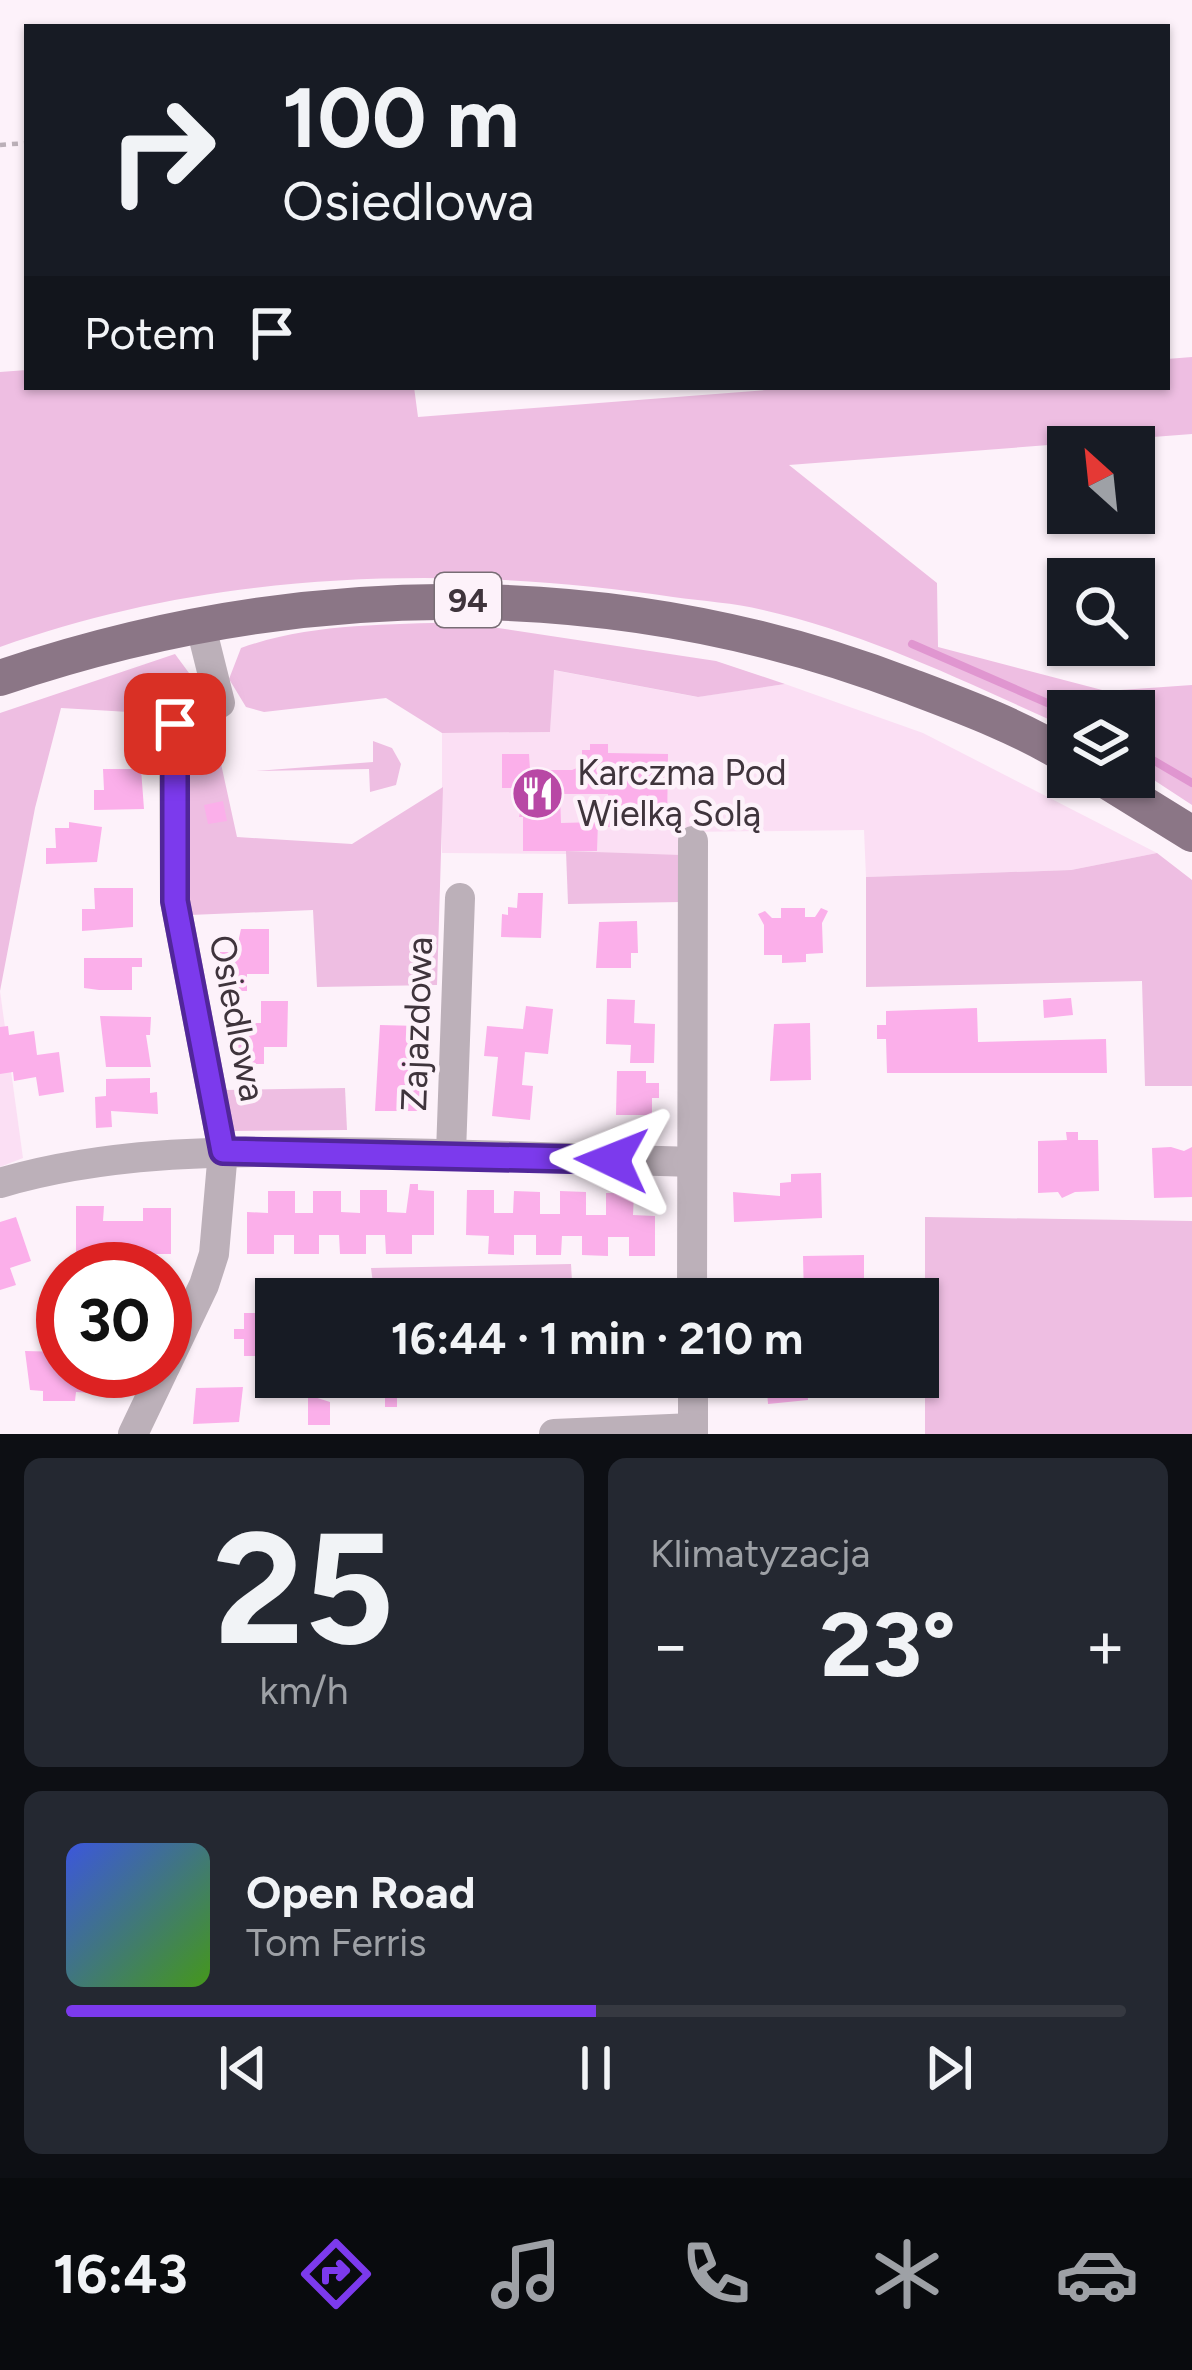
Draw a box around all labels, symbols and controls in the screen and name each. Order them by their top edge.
text: 100 m [282,67,520,168]
icon: right [84,72,240,228]
text: Osiedlowa [282,169,534,234]
icon: arrive [239,300,305,366]
text: Potem [84,306,215,360]
north arrow [1047,426,1155,534]
map controls [1047,426,1155,798]
button: search [1047,558,1155,666]
road number: 94 [435,573,501,627]
pin [124,673,226,775]
button: layers [1047,690,1155,798]
icon: arrive [142,691,208,757]
place label: Karczma Pod Wielką Solą [577,751,787,835]
restaurant icon: Karczma Pod Wielką Solą [510,765,566,821]
street label: Osiedlowa [200,931,275,1105]
street label: Zajazdowa [392,936,441,1112]
position arrow [549,1097,675,1223]
speed limit sign: 30 [36,1242,192,1398]
text: 16:44 · 1 min · 210 m [391,1311,803,1365]
text: 25 [214,1495,394,1682]
text: Klimatyzacja [650,1530,870,1577]
text: 23° [820,1590,956,1699]
text: − [650,1605,691,1685]
text: + [1085,1605,1126,1685]
text: km/h [259,1667,349,1714]
text: Open Road [246,1865,476,1919]
text: Tom Ferris [246,1919,426,1966]
icon: previous [210,2035,276,2101]
icon: pause [563,2035,629,2101]
icon: next [916,2035,982,2101]
icon: directions [294,2232,378,2316]
icon: music [484,2232,568,2316]
icon: phone [674,2232,758,2316]
icon: climate [865,2232,949,2316]
icon: car [1055,2232,1139,2316]
text: 16:43 [53,2242,188,2307]

